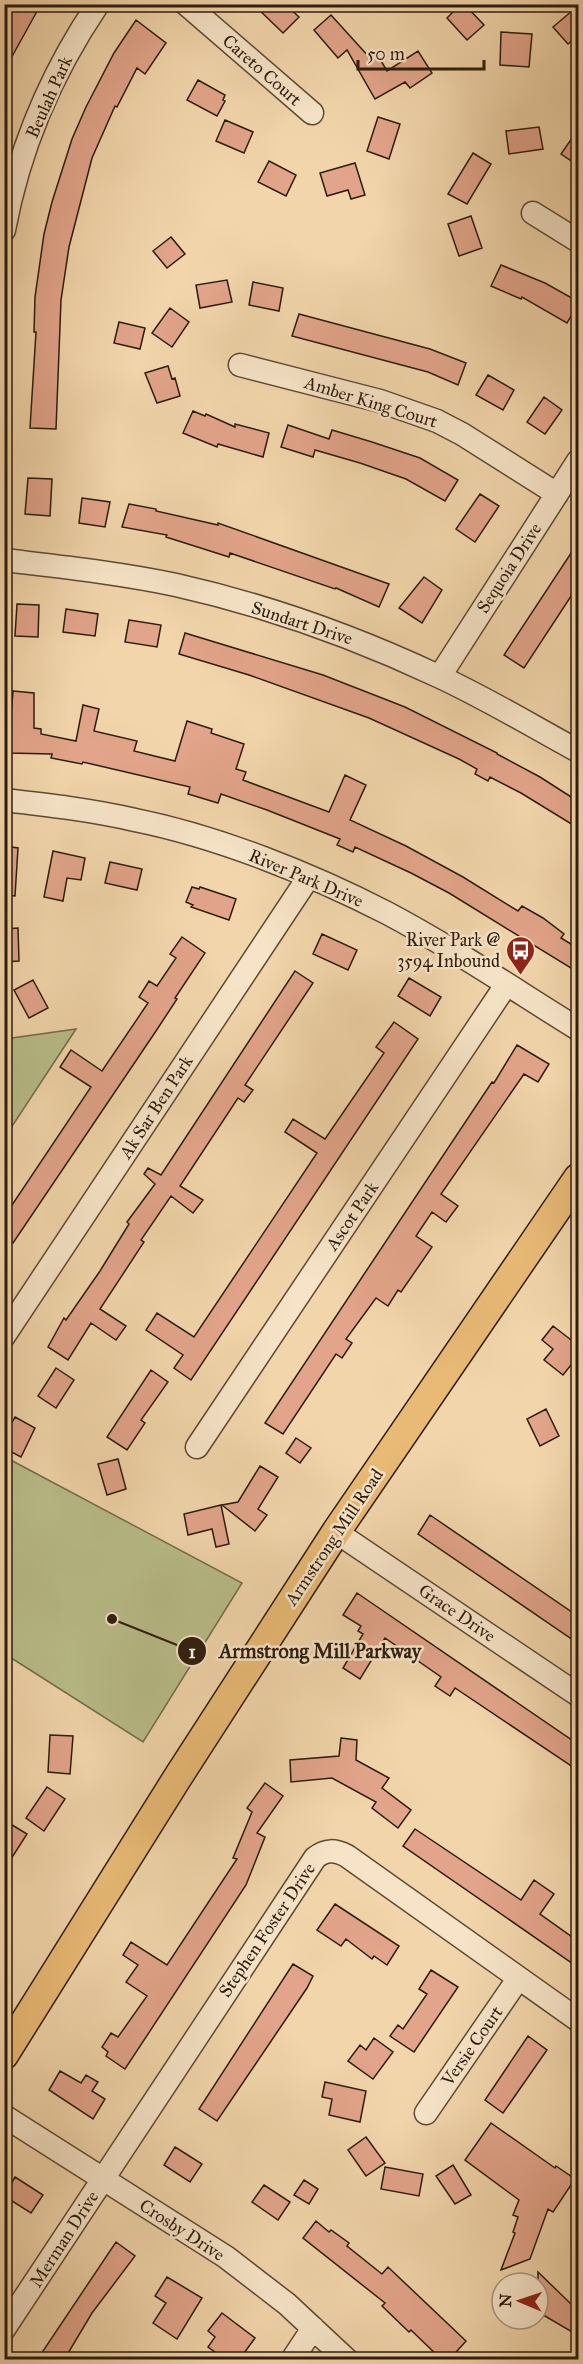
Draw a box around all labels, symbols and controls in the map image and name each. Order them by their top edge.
street label: Careto Court [218,30,307,111]
scale bar [358,33,484,71]
text: 50 m [367,43,405,65]
street label: Beulah Park [21,52,77,142]
street label: Amber King Court [301,371,441,434]
street label: Sequoia Drive [472,519,547,618]
street label: Sundart Drive [249,596,355,650]
street label: River Park Drive [246,844,366,912]
place label: River Park @ 3594 Inbound [397,929,500,972]
bus stop icon: River Park @ 3594 Inbound [505,934,537,976]
street label: Ak Sar Ben Park [114,1051,198,1164]
street label: Ascot Park [320,1177,383,1255]
street label: Armstrong Mill Road [280,1464,389,1611]
street label: Grace Drive [414,1579,500,1647]
callout: Armstrong Mill Parkway [177,1632,434,1670]
text: Armstrong Mill Parkway [217,1639,423,1664]
text: 1 [188,1641,196,1663]
street label: Stephen Foster Drive [214,1859,320,2001]
street label: Versie Court [436,2001,508,2091]
street label: Merman Drive [25,2187,103,2291]
street label: Crosby Drive [135,2194,229,2266]
north arrow [490,2271,550,2331]
text: N [496,2293,515,2308]

